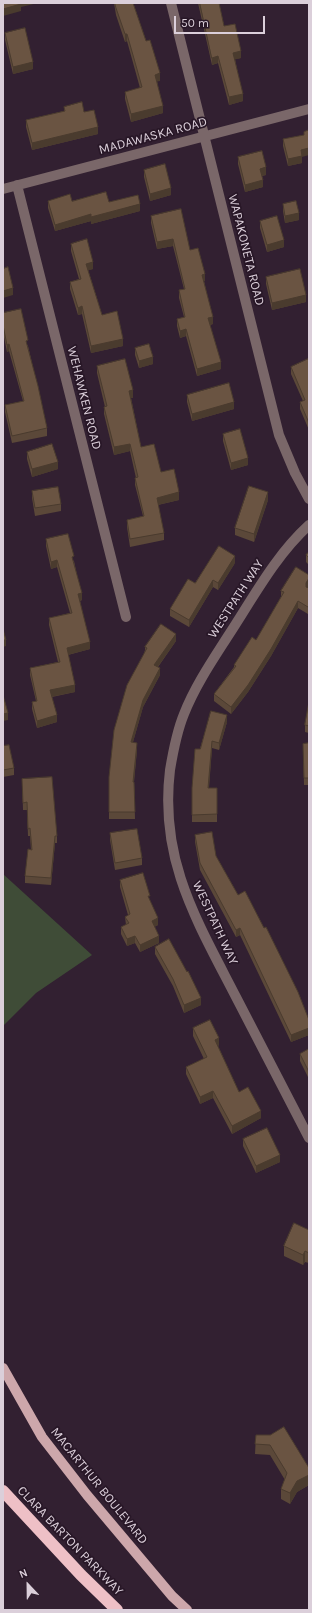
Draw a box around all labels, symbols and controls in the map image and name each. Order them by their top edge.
scale bar [176,8,267,34]
text: 50 m [181,16,209,30]
street label: MADAWASKA ROAD [97,114,209,158]
street label: WAPAKONETA ROAD [225,193,267,307]
street label: WEHAWKEN ROAD [64,345,104,451]
street label: WESTPATH WAY [205,557,267,641]
street label: WESTPATH WAY [189,879,241,967]
street label: MACARTHUR BOULEVARD [47,1424,151,1548]
street label: CLARA BARTON PARKWAY [14,1483,126,1599]
north arrow [8,1565,48,1605]

